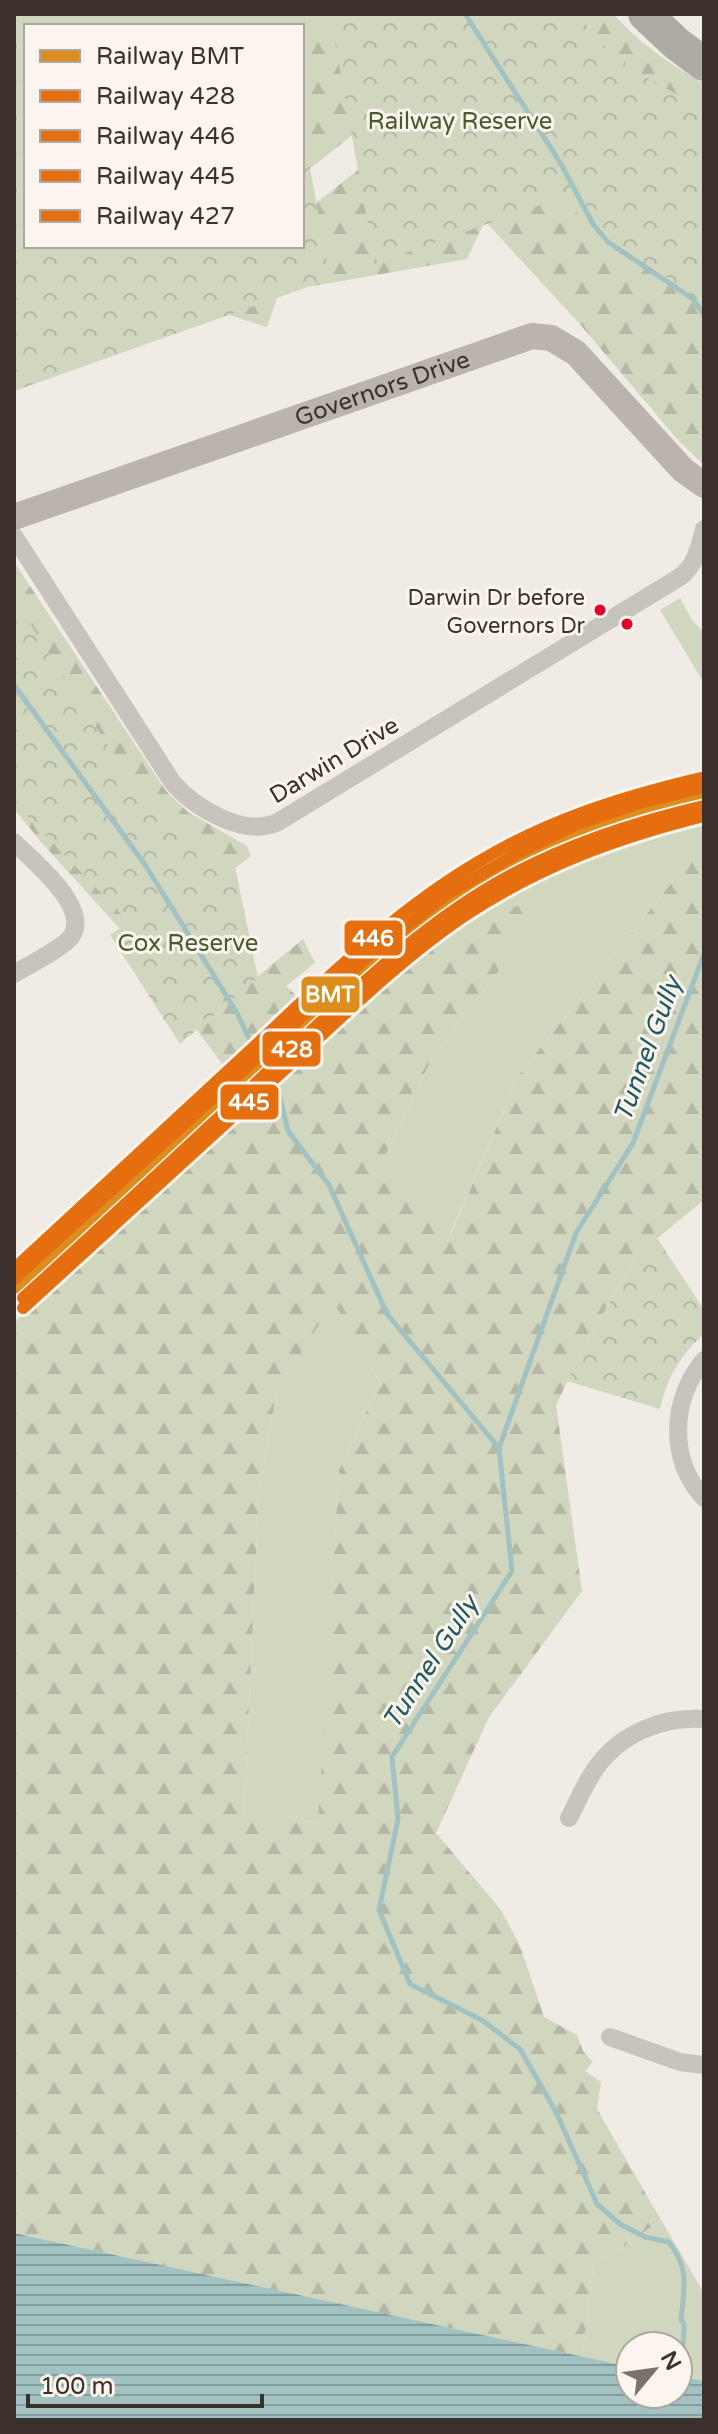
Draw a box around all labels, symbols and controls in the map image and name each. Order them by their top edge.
legend [24,24,304,248]
text: Railway BMT [96,42,245,71]
text: Railway 428 [96,82,235,111]
park label: Railway Reserve [368,107,552,136]
text: Railway 446 [96,122,235,151]
text: Railway 445 [96,162,235,191]
text: Railway 427 [96,202,235,231]
street label: Governors Drive [291,345,474,433]
place label: Darwin Dr before Governors Dr [407,585,586,639]
marker: Darwin Dr before Governors Dr [592,602,608,618]
unlabelled marker [619,616,635,632]
street label: Darwin Drive [264,711,404,810]
line badge: 446 [343,919,404,957]
text: 446 [352,926,394,952]
park label: Cox Reserve [118,929,258,958]
water label: Tunnel Gully [607,970,689,1126]
line badge: BMT [300,975,361,1014]
text: BMT [305,982,356,1008]
line badge: 428 [261,1030,322,1068]
text: 428 [271,1037,313,1063]
line badge: 445 [219,1083,280,1121]
text: 445 [228,1090,270,1116]
water label: Tunnel Gully [376,1587,487,1735]
north arrow [614,2330,694,2410]
text: N [655,2347,686,2375]
scale bar [28,2358,262,2408]
text: 100 m [40,2372,114,2401]

